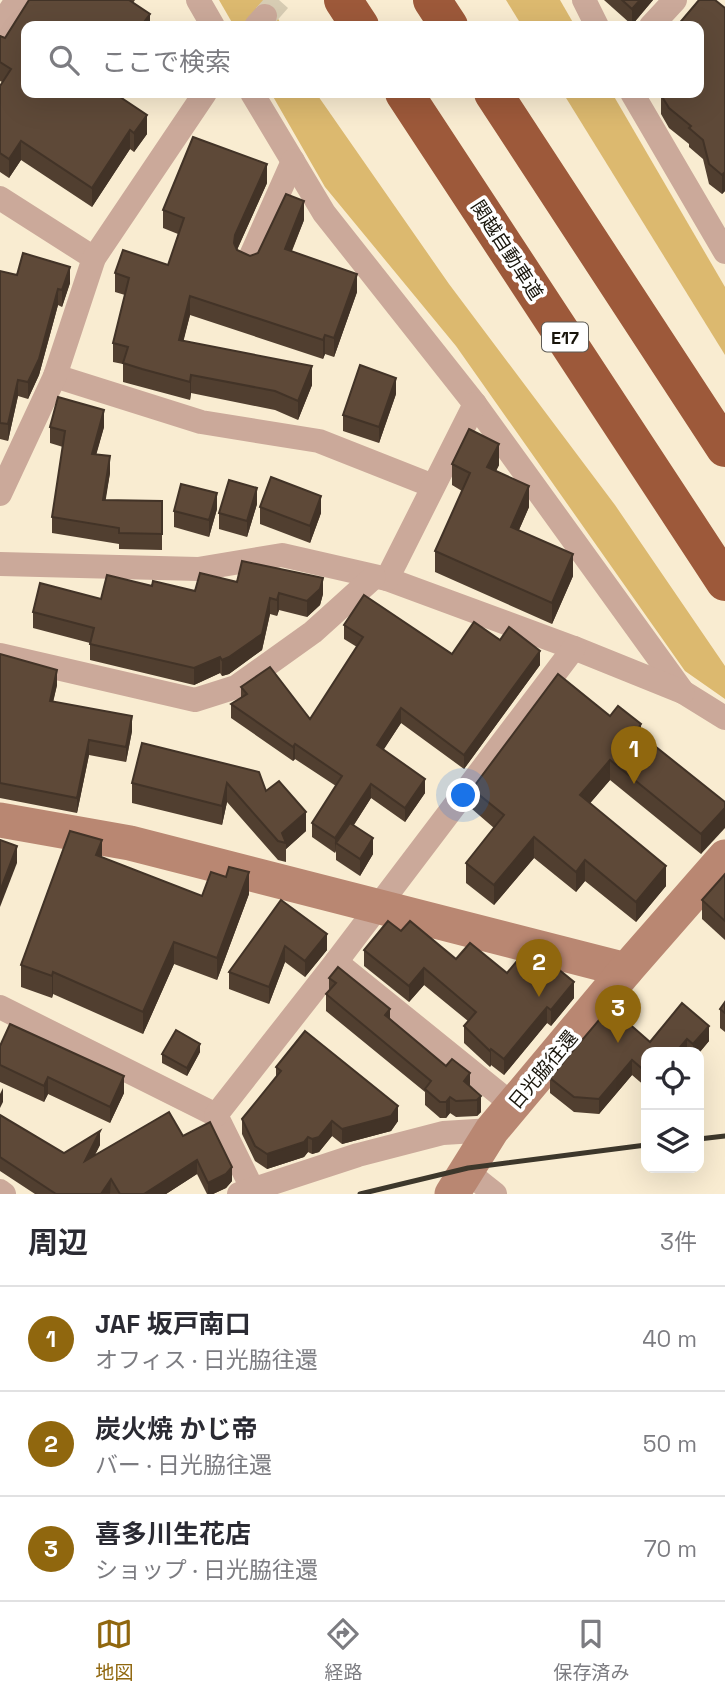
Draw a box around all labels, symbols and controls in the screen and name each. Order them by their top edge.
search box [21,21,704,98]
icon: search [45,41,83,79]
text: ここで検索 [101,45,231,79]
street label: 関越自動車道 [465,195,549,305]
road number: E17 [542,323,588,352]
pin: 1 [611,726,657,784]
your location [446,778,480,812]
pin: 2 [516,939,562,997]
pin: 3 [595,985,641,1043]
street label: 日光脇往還 [503,1026,583,1114]
map controls [641,1047,704,1173]
button: locate [641,1047,704,1110]
button: layers [641,1110,704,1173]
text: 周辺 [28,1223,88,1262]
text: 3件 [660,1227,697,1257]
text: JAF 坂戸南口 [95,1307,251,1341]
text: 1 [46,1324,56,1354]
text: 40 m [642,1324,697,1354]
text: オフィス · 日光脇往還 [95,1345,318,1375]
text: 炭火焼 かじ帝 [95,1412,258,1446]
text: 2 [44,1429,58,1459]
text: 50 m [643,1429,697,1459]
text: バー · 日光脇往還 [95,1450,272,1480]
text: 喜多川生花店 [95,1517,251,1551]
text: 3 [44,1534,58,1564]
text: 70 m [644,1534,697,1564]
text: ショップ · 日光脇往還 [95,1555,318,1585]
tab: 地図 [95,1615,134,1685]
tab: 経路 [324,1615,363,1685]
tab: 保存済み [553,1615,630,1685]

